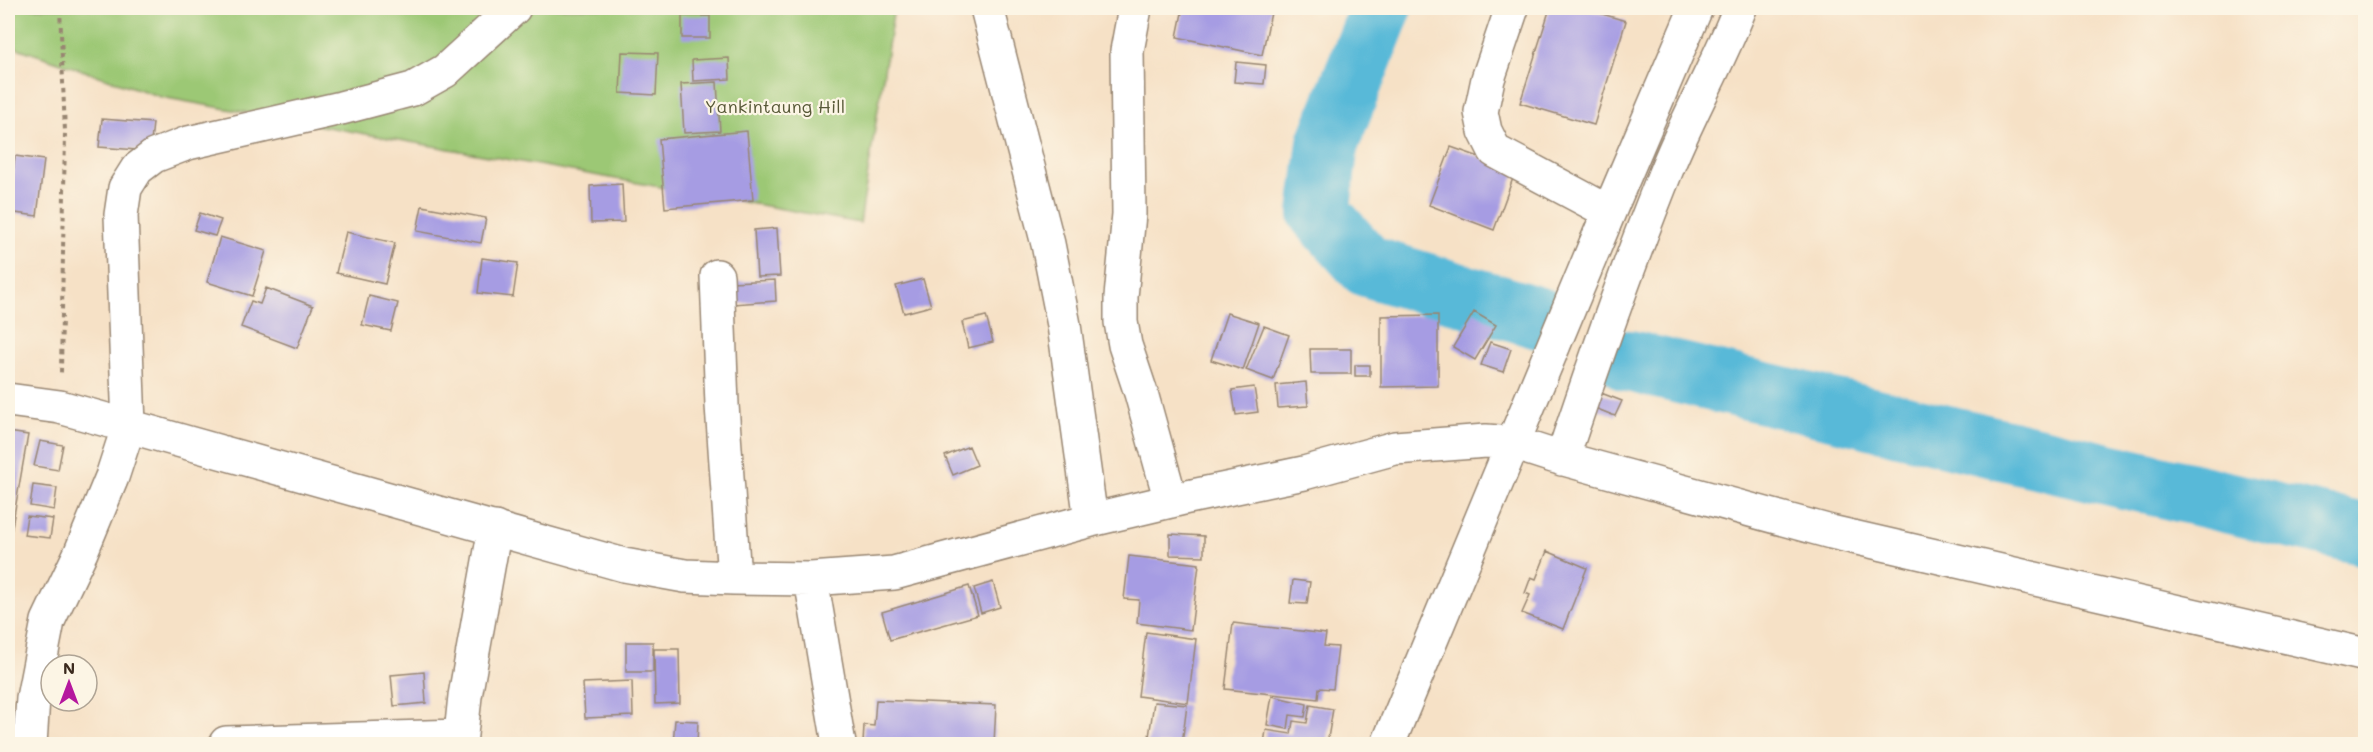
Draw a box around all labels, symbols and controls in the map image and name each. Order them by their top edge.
park label: Yankintaung Hill [705,94,845,118]
north arrow [39,653,99,713]
text: N [63,657,75,678]

